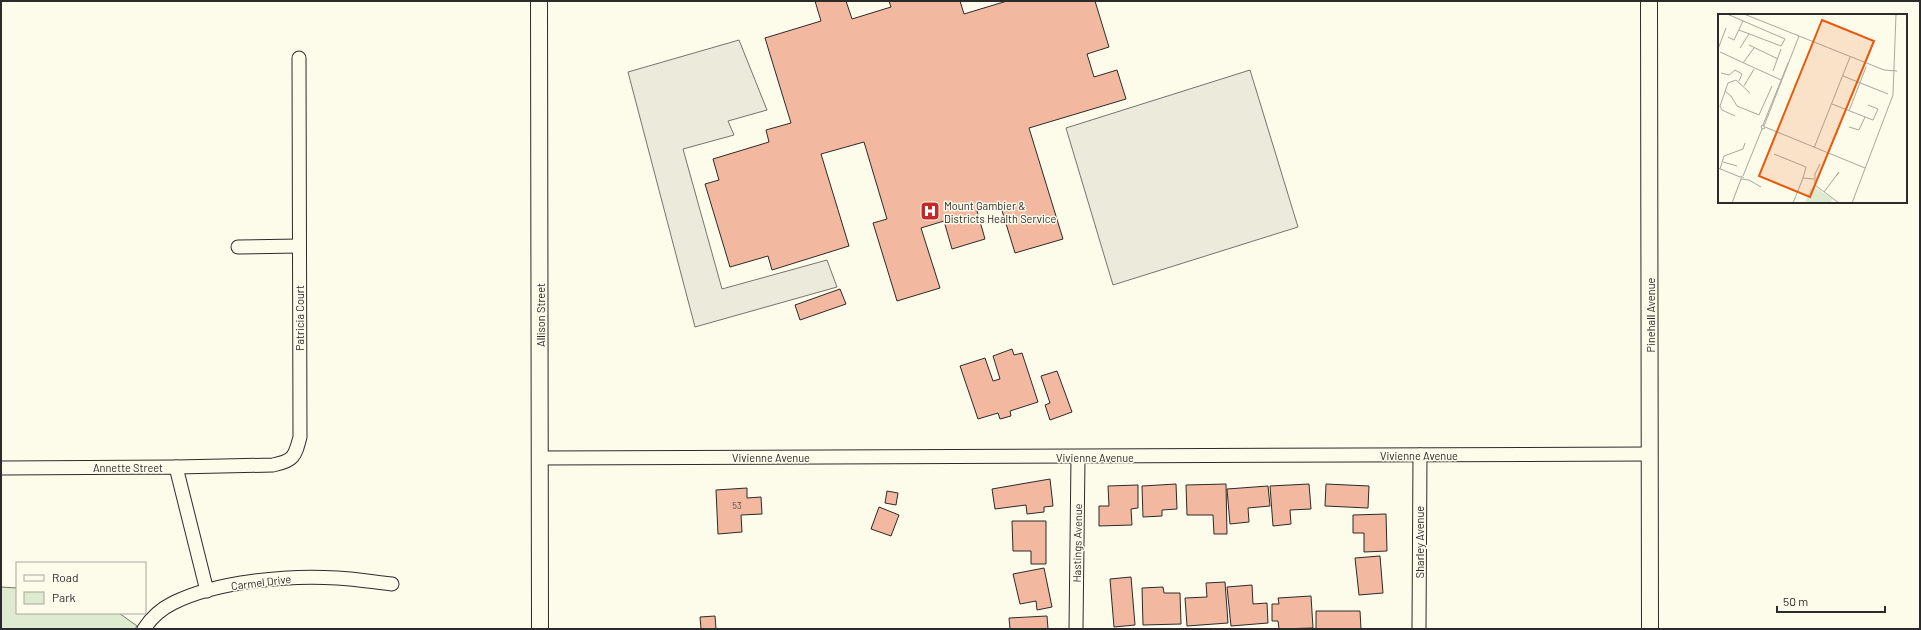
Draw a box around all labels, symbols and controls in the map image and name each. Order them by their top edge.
inset map [1718,14,1907,203]
place label: Mount Gambier & Districts Health Service [944,199,1057,225]
hospital icon: Mount Gambier & Districts Health Service [919,200,941,222]
street label: Pinehall Avenue [1644,277,1657,352]
street label: Allison Street [534,283,547,347]
street label: Patricia Court [293,285,306,351]
street label: Vivienne Avenue [1380,449,1458,462]
street label: Vivienne Avenue [732,451,810,464]
street label: Vivienne Avenue [1056,451,1134,464]
street label: Annette Street [93,461,163,474]
house number: 53 [732,500,742,511]
street label: Hastings Avenue [1070,503,1084,583]
street label: Sharley Avenue [1413,506,1426,578]
legend [16,562,146,614]
text: Road [52,570,79,584]
street label: Carmel Drive [230,572,292,592]
scale bar [1777,588,1885,614]
text: Park [52,590,76,604]
text: 50 m [1783,594,1808,608]

